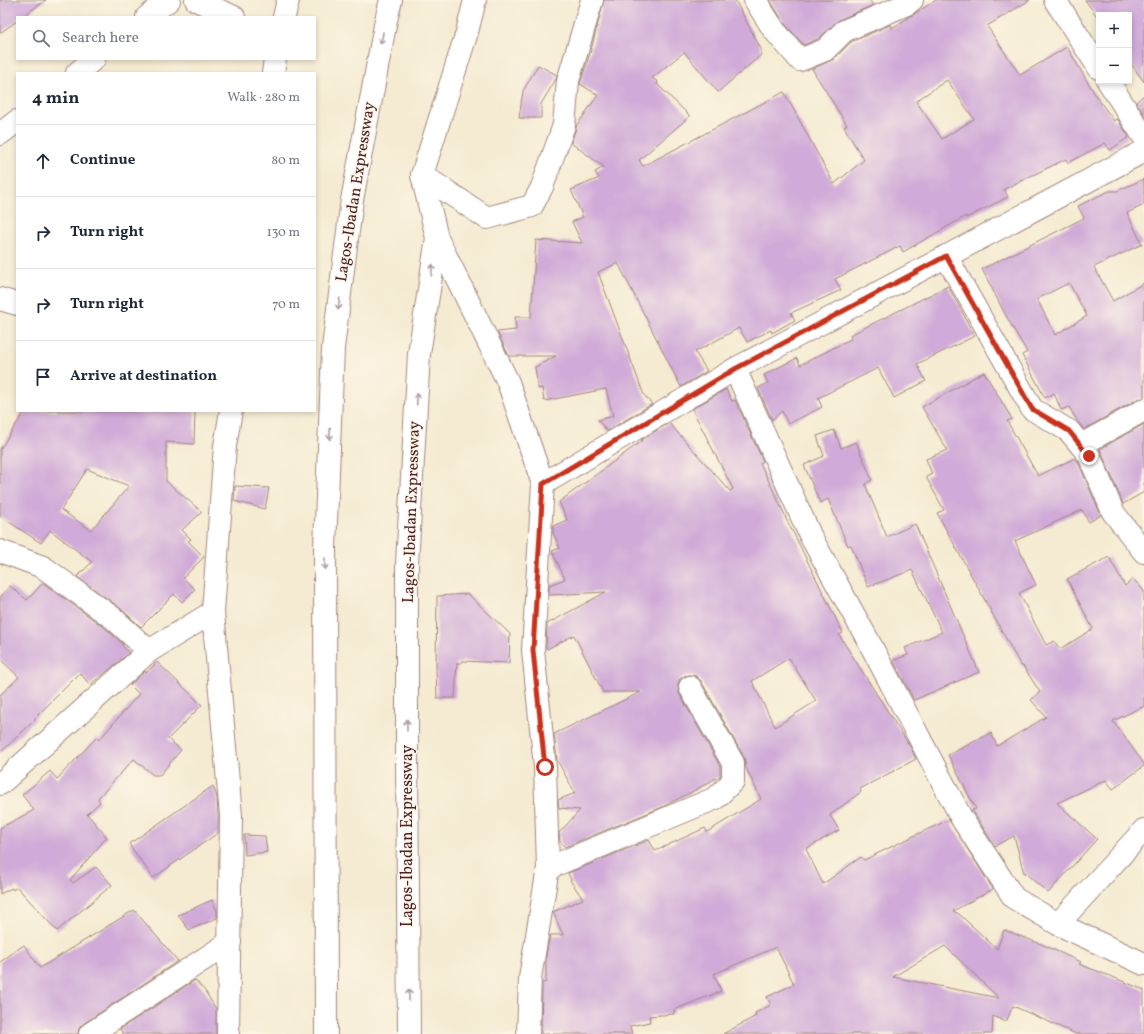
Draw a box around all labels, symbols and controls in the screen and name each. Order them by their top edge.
map controls [1096,12,1132,84]
button: + [1096,12,1132,48]
search box [16,16,316,60]
icon: search [30,27,52,49]
text: Search here [62,28,139,49]
one-way arrow [378,31,386,44]
button: − [1096,48,1132,84]
text: 4 min [32,87,79,110]
text: Walk · 280 m [227,89,300,107]
street label: Lagos-Ibadan Expressway [331,100,381,284]
icon: ahead [32,150,54,172]
text: Continue [70,150,135,171]
text: 80 m [271,152,300,170]
icon: right [32,222,54,244]
text: Turn right [70,222,144,243]
text: 130 m [267,224,300,242]
one-way arrow [428,264,436,277]
icon: right [32,294,54,316]
text: Turn right [70,294,144,315]
text: 70 m [272,296,300,314]
one-way arrow [335,297,343,310]
icon: arrive [32,366,54,388]
text: Arrive at destination [70,366,217,387]
one-way arrow [413,393,420,406]
street label: Lagos-Ibadan Expressway [398,420,426,603]
one-way arrow [326,427,333,440]
route end [1080,447,1098,465]
one-way arrow [321,557,329,570]
one-way arrow [403,719,411,732]
street label: Lagos-Ibadan Expressway [397,745,419,927]
route start [536,758,554,776]
one-way arrow [405,989,413,1002]

